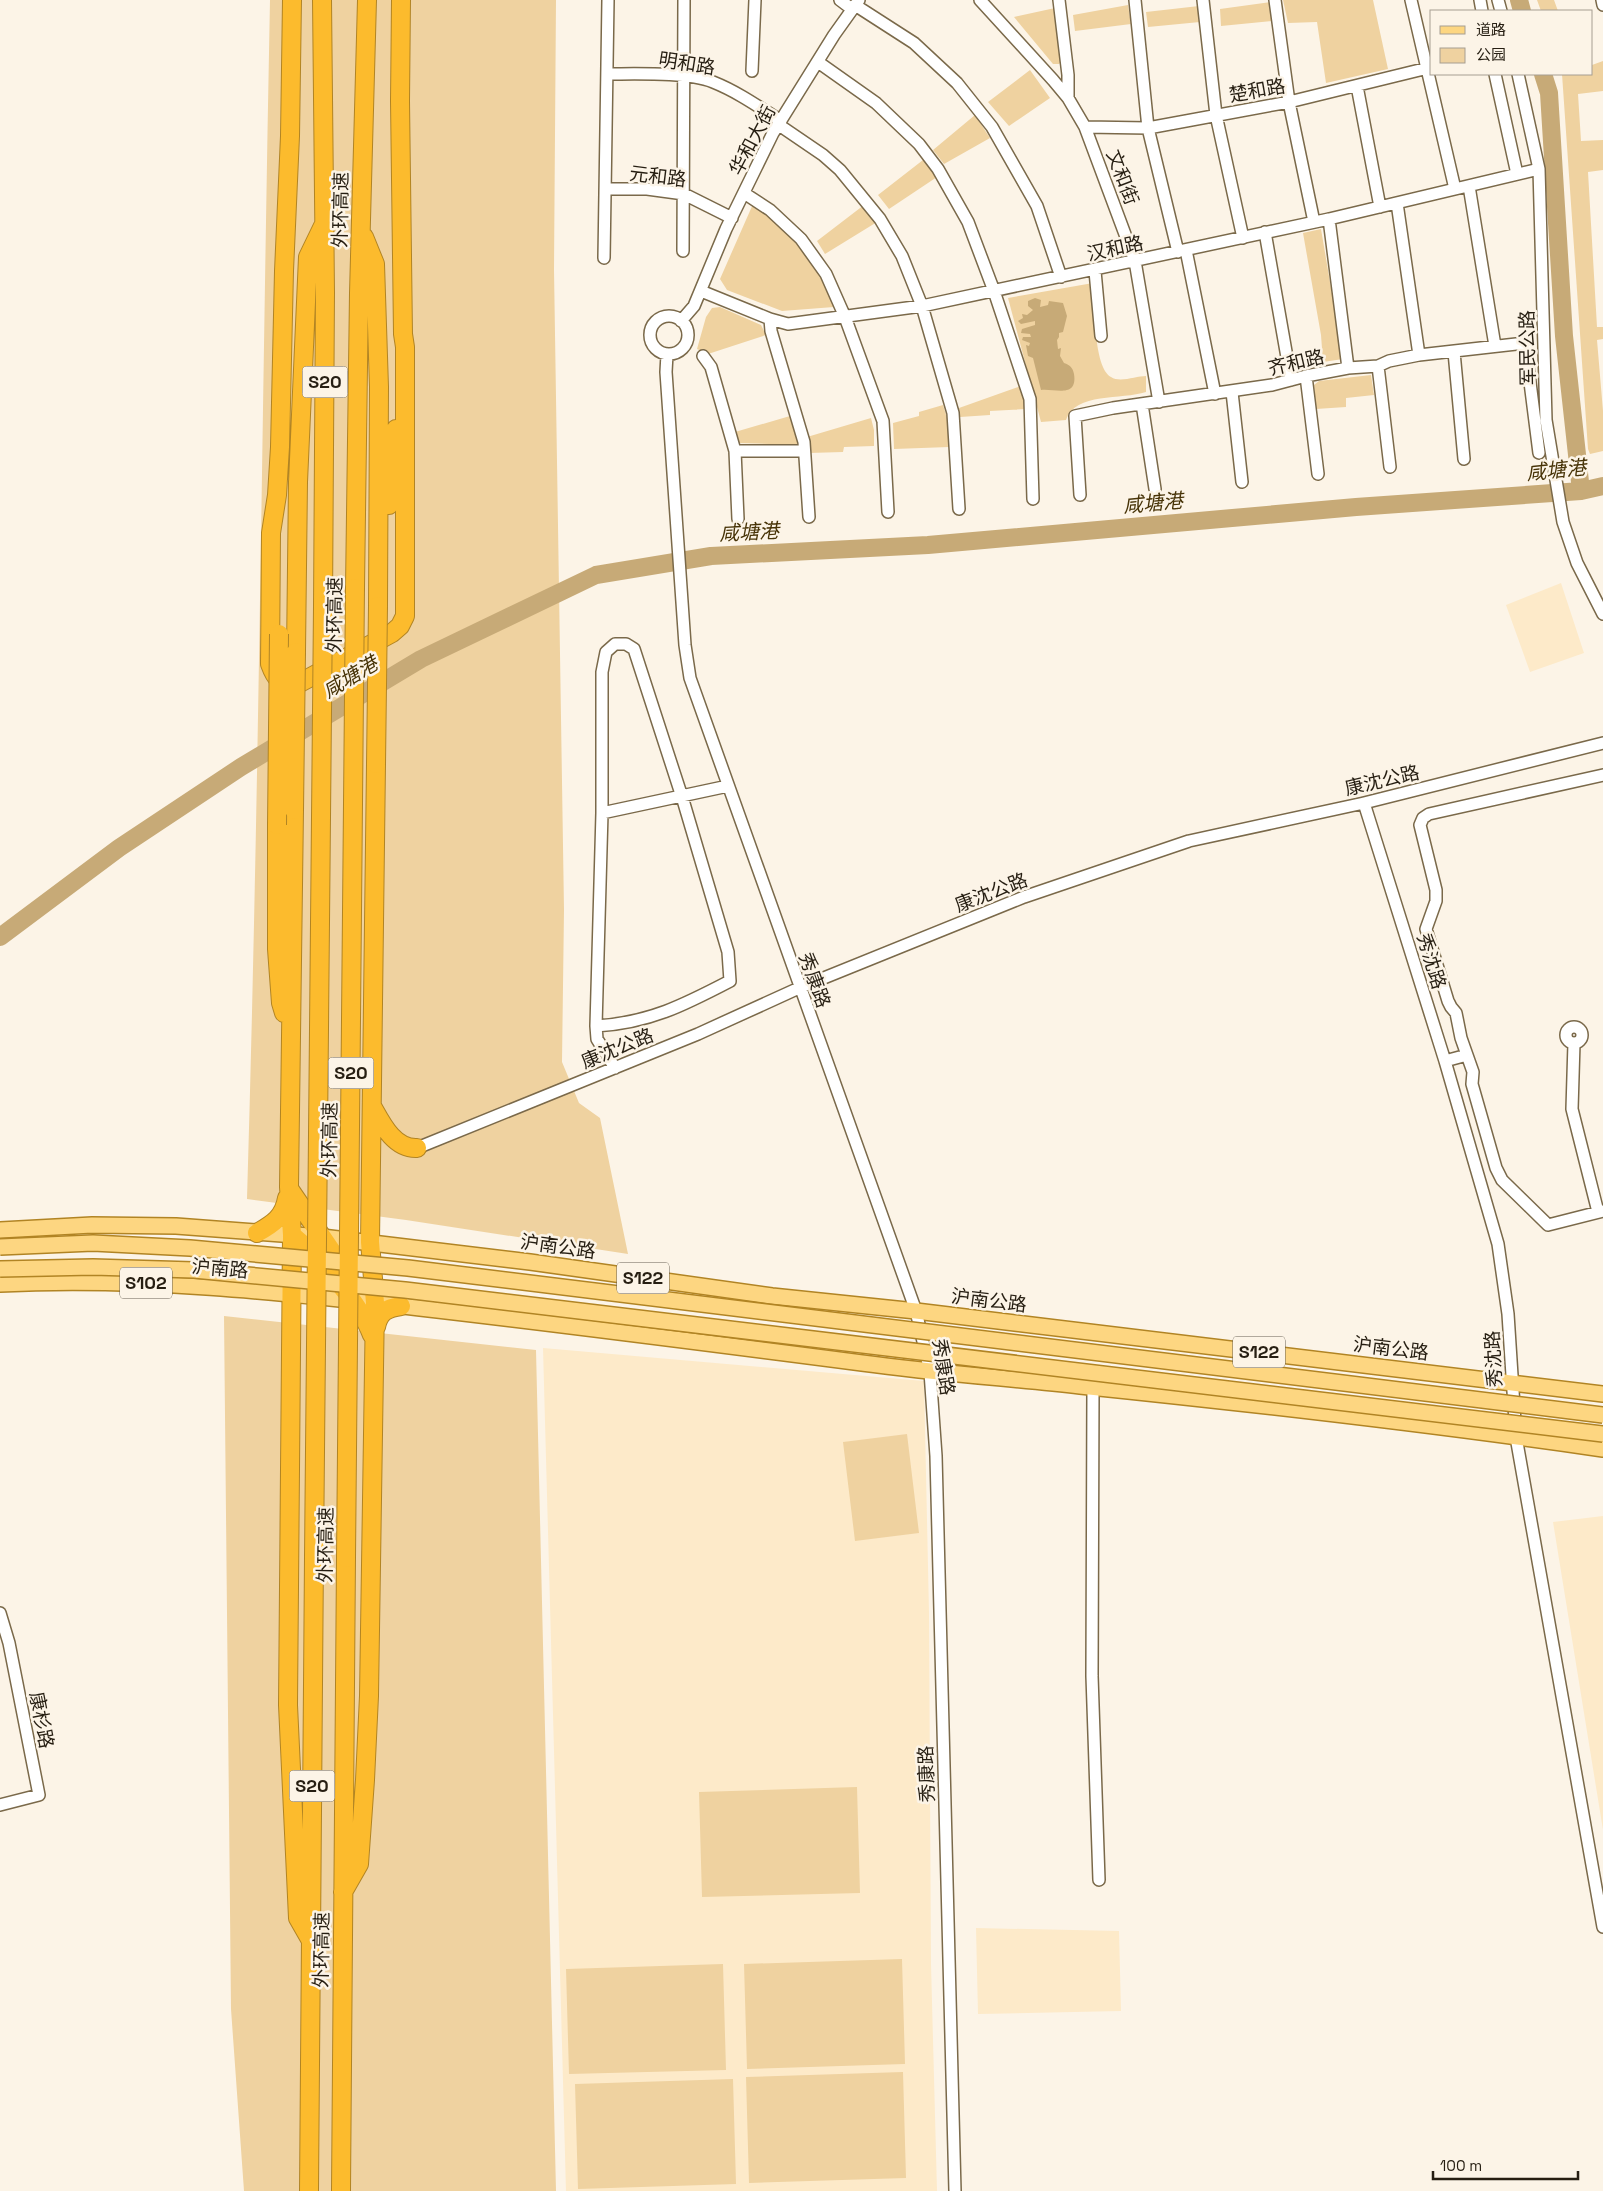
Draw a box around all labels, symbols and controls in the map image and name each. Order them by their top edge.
legend [1430,10,1593,75]
text: 道路 [1476,20,1506,39]
text: 公园 [1476,45,1506,64]
street label: 明和路 [657,47,717,80]
street label: 楚和路 [1227,73,1287,108]
street label: 华和大街 [724,101,781,180]
street label: 文和街 [1101,146,1144,208]
street label: 元和路 [628,161,688,192]
street label: 外环高速 [327,172,354,248]
street label: 汉和路 [1085,230,1146,267]
street label: 军民公路 [1514,310,1541,386]
street label: 齐和路 [1266,344,1327,381]
road number: S20 [302,367,348,398]
water label: 咸塘港 [1525,454,1590,486]
water label: 咸塘港 [1122,487,1187,519]
water label: 咸塘港 [718,517,783,547]
street label: 外环高速 [321,577,348,653]
water label: 咸塘港 [318,649,385,704]
street label: 康沈公路 [1342,760,1422,801]
street label: 康沈公路 [951,867,1031,918]
street label: 秀沈路 [1411,930,1452,992]
street label: 秀康路 [793,949,836,1011]
street label: 康沈公路 [577,1023,657,1074]
road number: S20 [328,1058,374,1088]
street label: 外环高速 [316,1102,343,1178]
street label: 沪南公路 [519,1229,597,1264]
street label: 沪南路 [190,1254,249,1283]
road number: S122 [617,1262,669,1294]
road number: S102 [120,1268,172,1299]
street label: 沪南公路 [950,1283,1028,1318]
street label: 秀沈路 [1480,1330,1507,1388]
street label: 沪南公路 [1352,1331,1430,1366]
road number: S122 [1233,1336,1285,1368]
street label: 秀康路 [927,1337,960,1397]
street label: 外环高速 [312,1507,339,1583]
street label: 康杉路 [24,1690,59,1750]
street label: 秀康路 [913,1745,940,1803]
road number: S20 [290,1770,334,1802]
street label: 外环高速 [308,1912,335,1988]
scale bar [1433,2148,1578,2180]
text: 100 m [1440,2156,1482,2175]

